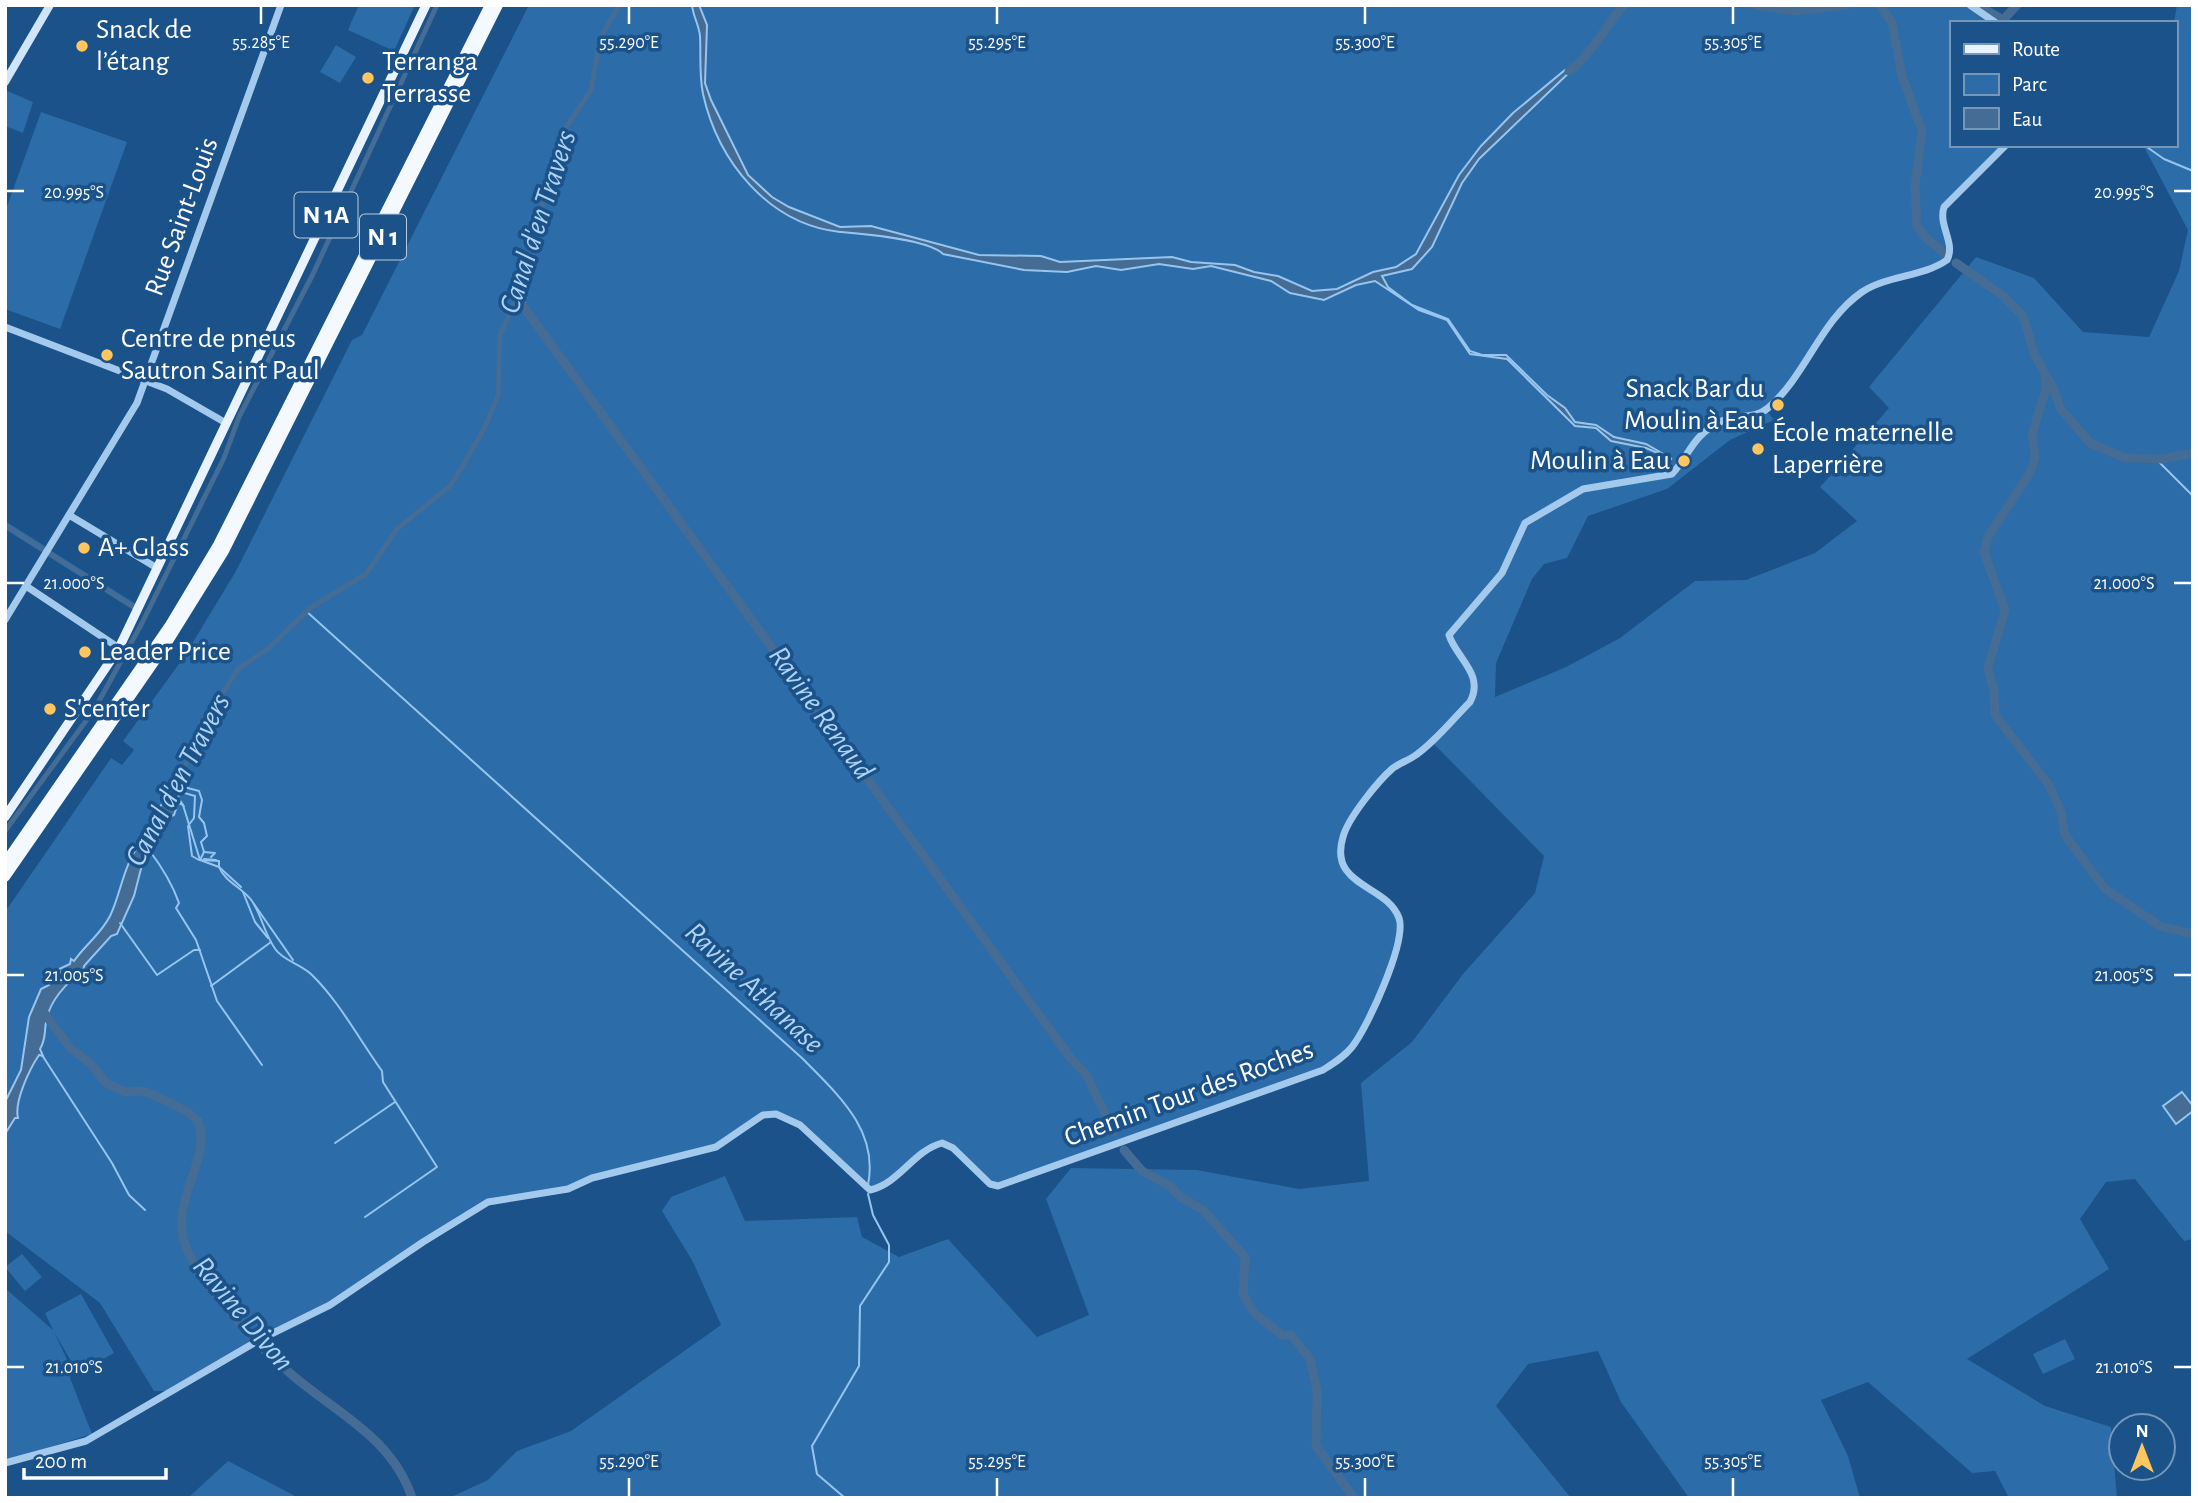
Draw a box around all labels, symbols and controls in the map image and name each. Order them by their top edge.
place label: Snack de l’étang [96,16,192,76]
legend [1950,21,2177,147]
text: 55.285°E [232,34,290,52]
text: 55.290°E [599,34,659,52]
text: 55.295°E [968,34,1026,52]
text: 55.300°E [1335,34,1395,52]
text: 55.305°E [1704,34,1762,52]
marker: Snack de l’étang [74,38,90,54]
text: Route [2012,39,2060,60]
place label: Terranga Terrasse [382,48,478,108]
marker: Terranga Terrasse [360,70,376,86]
text: Parc [2012,74,2047,95]
text: Eau [2012,109,2042,130]
water label: Canal d'en Travers [494,127,582,317]
street label: Rue Saint-Louis [140,134,224,300]
text: 20.995°S [44,184,104,202]
text: 20.995°S [2094,184,2154,202]
road number: N 1A [294,192,358,238]
road number: N 1 [360,214,406,260]
place label: Centre de pneus Sautron Saint Paul [121,325,320,385]
marker: Centre de pneus Sautron Saint Paul [99,347,115,363]
place label: Snack Bar du Moulin à Eau [1624,375,1764,435]
marker: Snack Bar du Moulin à Eau [1770,397,1786,413]
place label: École maternelle Laperrière [1772,416,1954,479]
marker: École maternelle Laperrière [1750,441,1766,457]
place label: Moulin à Eau [1530,447,1670,475]
marker: Moulin à Eau [1676,453,1692,469]
place label: A+ Glass [98,534,189,562]
marker: A+ Glass [76,540,92,556]
text: 21.000°S [44,575,104,593]
text: 21.000°S [2094,575,2154,593]
place label: Leader Price [99,638,231,666]
water label: Ravine Renaud [763,641,879,785]
marker: Leader Price [77,644,93,660]
water label: Canal d'en Travers [120,689,236,871]
place label: S'center [64,695,149,723]
marker: S'center [42,701,58,717]
water label: Ravine Athanase [679,917,829,1059]
text: 21.005°S [45,967,103,985]
text: 21.005°S [2095,967,2153,985]
street label: Chemin Tour des Roches [1061,1036,1317,1152]
water label: Ravine Divon [187,1251,299,1377]
text: 21.010°S [45,1359,103,1377]
text: 21.010°S [2095,1359,2153,1377]
north arrow [2107,1412,2177,1482]
text: N [2135,1422,2149,1441]
scale bar [24,1436,166,1480]
text: 200 m [35,1451,87,1472]
text: 55.290°E [599,1453,659,1471]
text: 55.295°E [968,1453,1026,1471]
text: 55.300°E [1335,1453,1395,1471]
text: 55.305°E [1704,1453,1762,1471]

